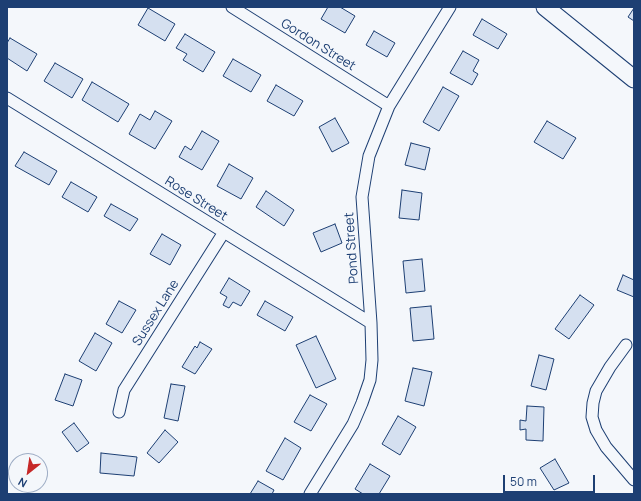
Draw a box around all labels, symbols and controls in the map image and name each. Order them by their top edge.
street label: Gordon Street [278,16,358,74]
street label: Rose Street [162,174,230,224]
street label: Pond Street [342,212,362,284]
street label: Sussex Lane [129,277,183,349]
north arrow [8,453,48,493]
scale bar [505,467,597,493]
text: 50 m [510,473,537,490]
text: N [15,474,29,491]

